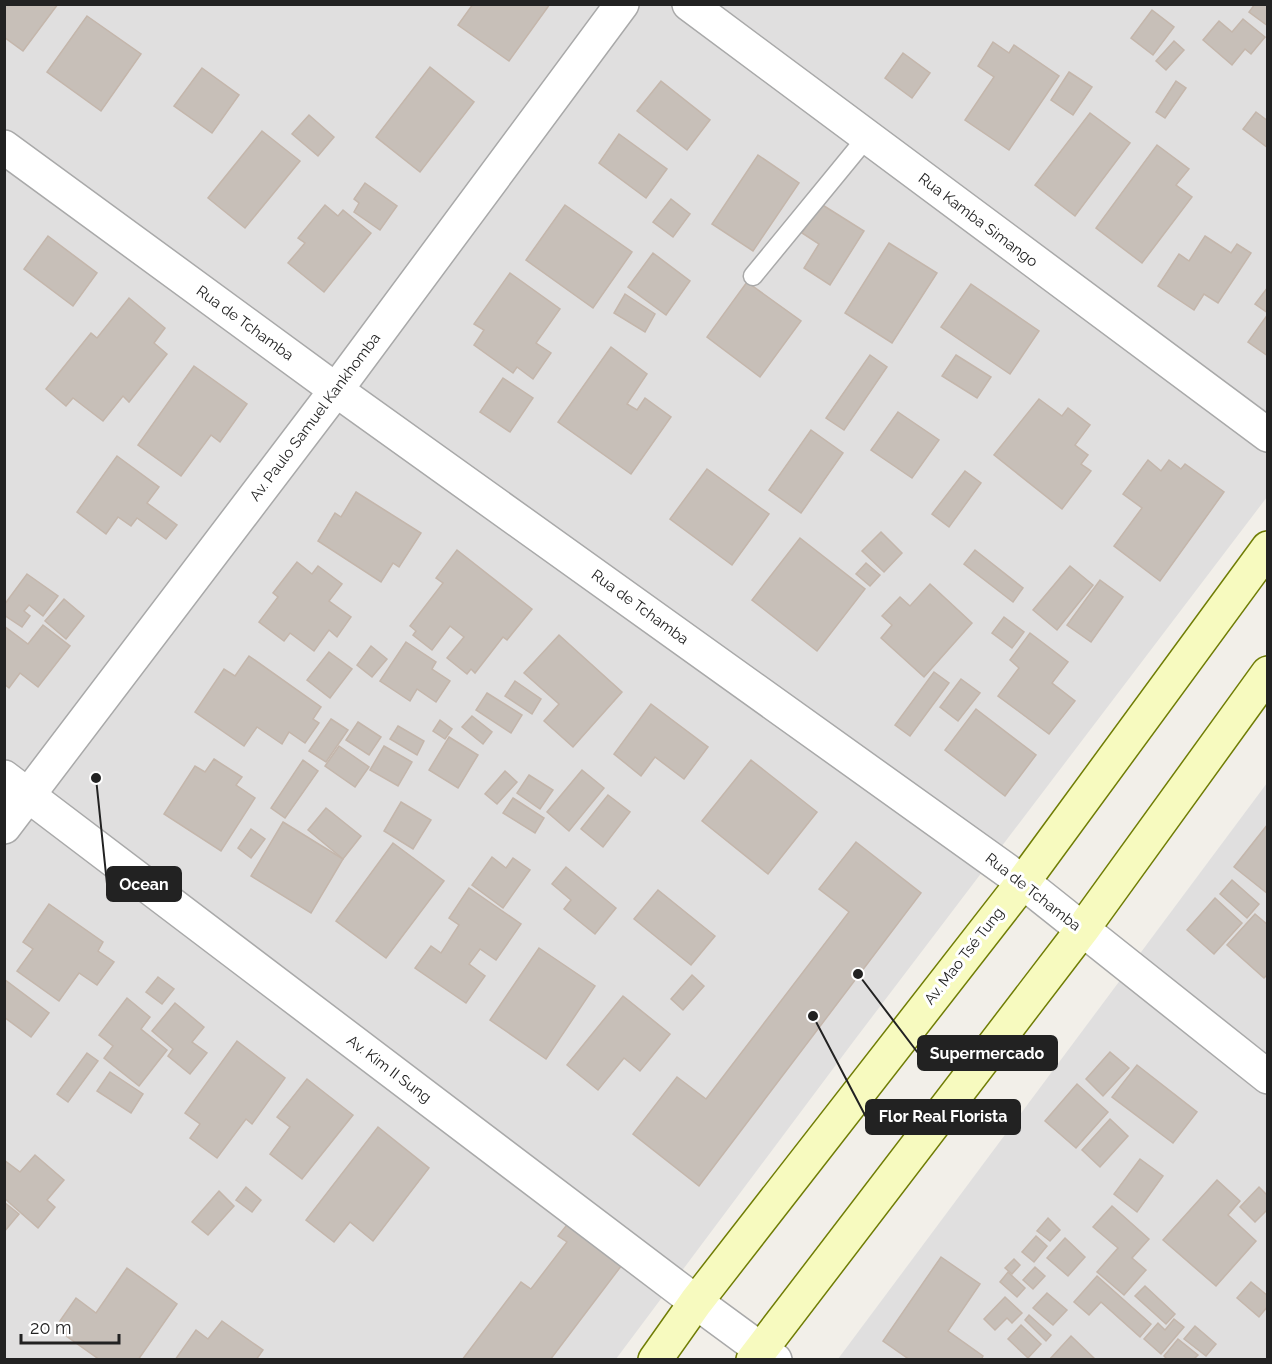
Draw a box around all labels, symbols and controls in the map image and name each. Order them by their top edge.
street label: Rua Kamba Simango [915,169,1041,271]
street label: Rua de Tchamba [193,282,297,364]
street label: Av. Paulo Samuel Kankhomba [246,329,384,505]
street label: Rua de Tchamba [588,566,692,648]
street label: Rua de Tchamba [982,849,1084,935]
callout: Ocean [107,867,181,901]
text: Ocean [119,875,169,894]
street label: Av. Mao Tsé Tung [920,904,1008,1008]
street label: Av. Kim II Sung [343,1031,435,1107]
callout: Supermercado [918,1036,1057,1070]
text: Supermercado [930,1044,1044,1063]
callout: Flor Real Florista [866,1100,1020,1134]
text: Flor Real Florista [879,1107,1007,1126]
scale bar [21,1307,118,1345]
text: 20 m [30,1317,72,1338]

